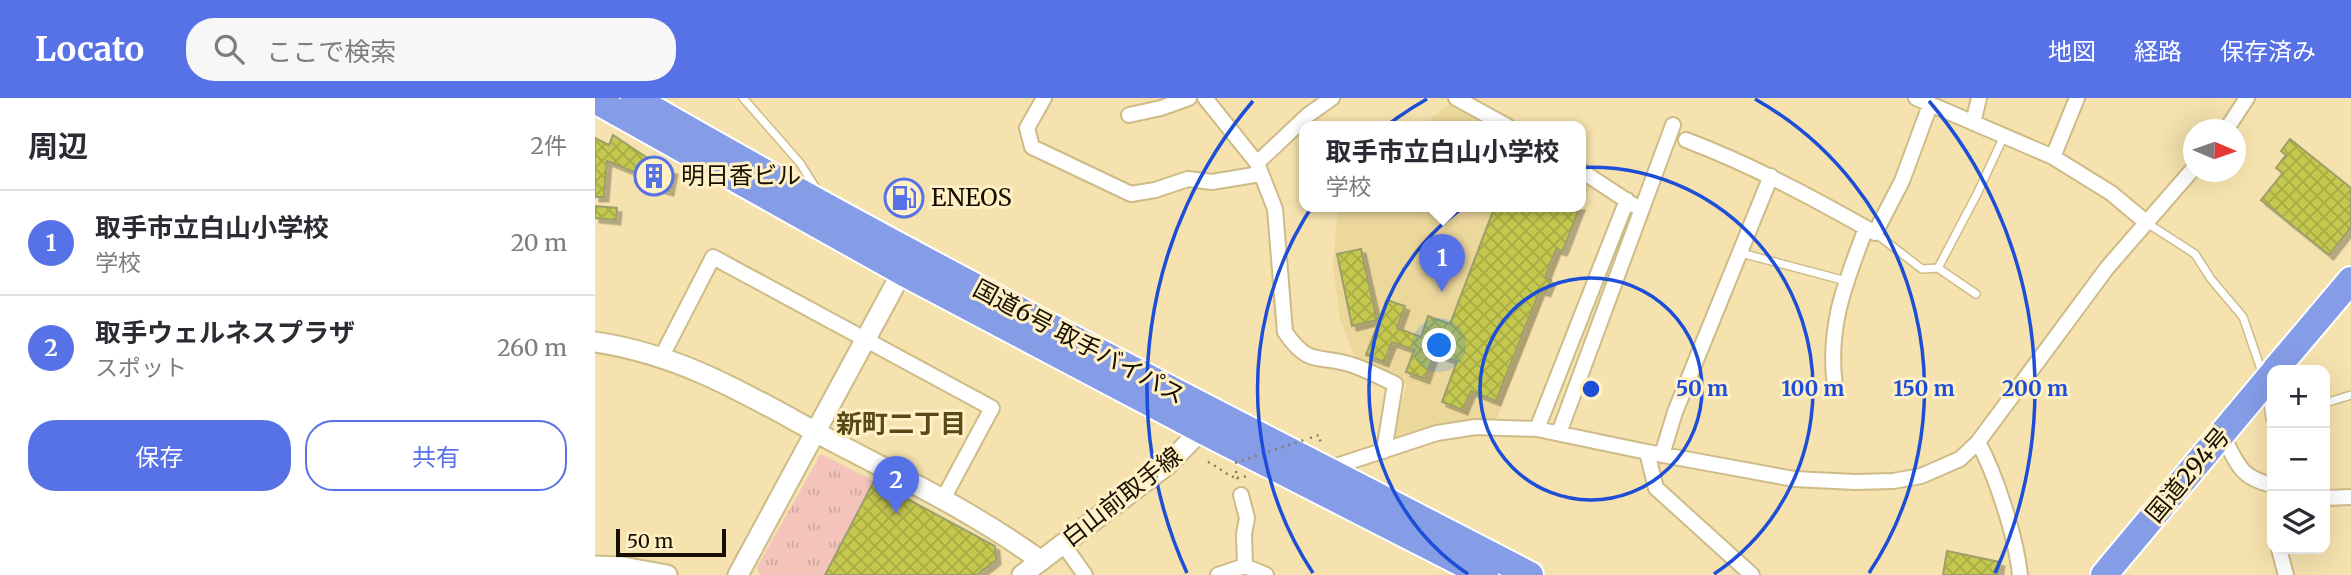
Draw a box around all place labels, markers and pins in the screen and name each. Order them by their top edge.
building icon: 明日香ビル [633,155,675,197]
place label: 明日香ビル [681,160,801,191]
fuel station icon: ENEOS [883,177,925,219]
place label: ENEOS [931,182,1012,213]
pin: 1 [1419,234,1465,292]
centre of rings [1579,377,1603,401]
pin: 2 [873,456,919,514]

